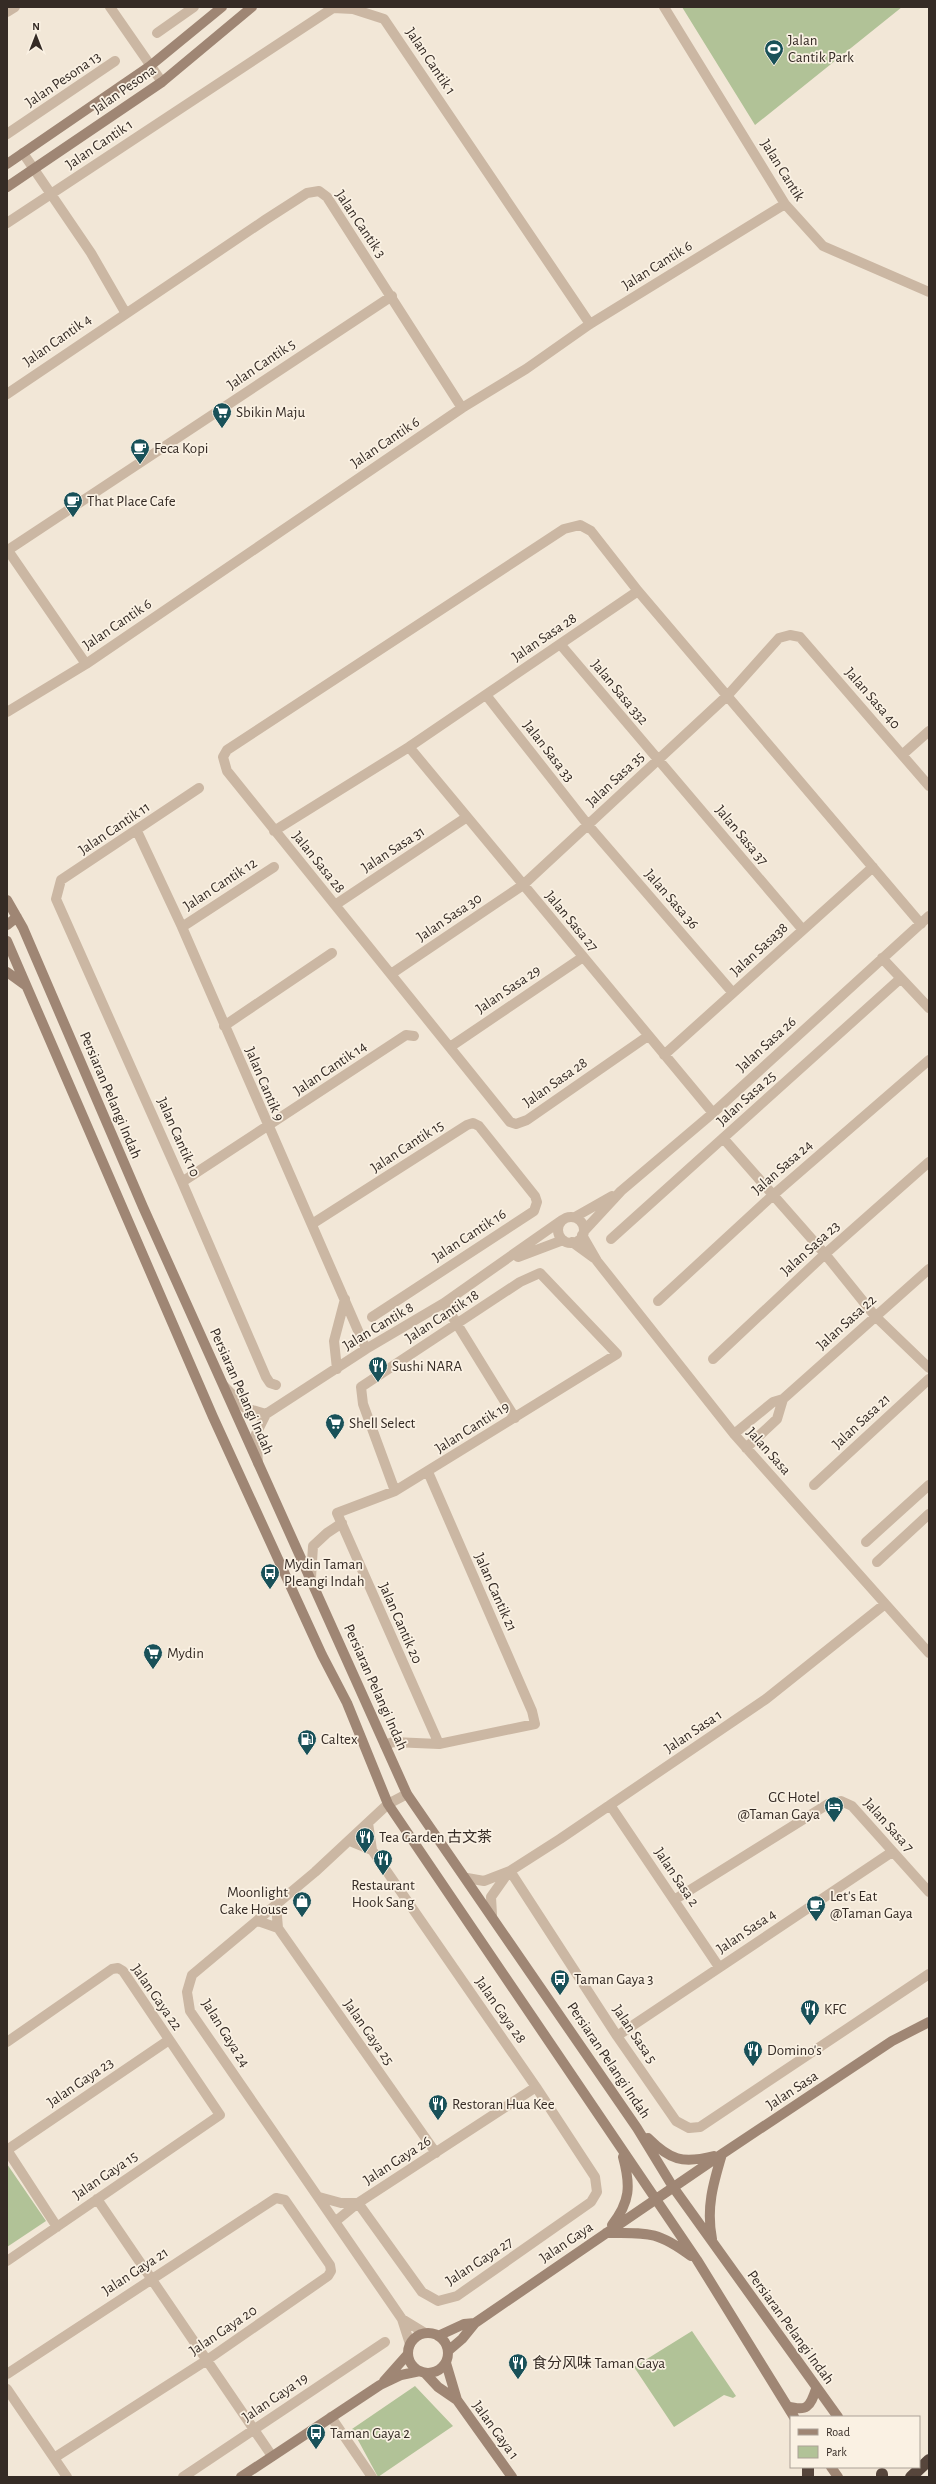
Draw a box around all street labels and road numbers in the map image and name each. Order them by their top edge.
street label: Jalan Cantik 1 [403,25,458,97]
street label: Jalan Pesona 13 [23,49,104,110]
street label: Jalan Pesona [90,62,159,117]
street label: Jalan Cantik 1 [63,117,135,172]
street label: Jalan Cantik [758,137,807,204]
street label: Jalan Cantik 3 [332,188,389,261]
street label: Jalan Cantik 6 [620,238,695,293]
street label: Jalan Cantik 4 [21,312,94,369]
street label: Jalan Cantik 5 [225,336,298,393]
street label: Jalan Cantik 6 [348,414,422,471]
street label: Jalan Cantik 6 [80,596,154,653]
street label: Jalan Sasa 28 [509,610,579,664]
street label: Jalan Sasa 332 [588,657,651,728]
street label: Jalan Sasa 40 [842,665,903,732]
street label: Jalan Sasa 33 [520,718,577,785]
street label: Jalan Sasa 35 [583,749,647,810]
street label: Jalan Cantik 11 [76,799,153,858]
street label: Jalan Sasa 37 [712,803,771,868]
street label: Jalan Sasa 31 [359,824,428,875]
street label: Jalan Sasa 28 [289,829,348,896]
street label: Jalan Cantik 12 [181,855,260,914]
street label: Jalan Sasa 36 [642,867,702,932]
street label: Jalan Sasa 27 [542,888,601,954]
street label: Jalan Sasa 30 [414,890,485,945]
street label: Jalan Sasa38 [728,920,791,979]
street label: Jalan Sasa 29 [473,962,543,1016]
street label: Jalan Sasa 26 [734,1014,799,1075]
street label: Persiaran Pelangi Indah [77,1029,144,1161]
street label: Jalan Cantik 14 [291,1039,369,1098]
street label: Jalan Cantik 9 [242,1045,287,1124]
street label: Jalan Sasa 28 [520,1055,590,1110]
street label: Jalan Sasa 25 [714,1068,779,1129]
street label: Jalan Cantik 10 [154,1095,203,1179]
street label: Jalan Cantik 15 [368,1117,446,1175]
street label: Jalan Sasa 24 [749,1137,815,1198]
street label: Jalan Cantik 16 [430,1206,509,1265]
street label: Jalan Sasa 23 [778,1218,843,1279]
street label: Jalan Cantik 18 [403,1287,482,1346]
street label: Jalan Sasa 22 [814,1292,879,1353]
street label: Jalan Cantik 8 [340,1300,416,1353]
street label: Persiaran Pelangi Indah [207,1326,276,1457]
street label: Jalan Sasa 21 [830,1391,893,1452]
street label: Jalan Cantik 19 [433,1399,512,1456]
street label: Jalan Sasa [744,1425,794,1478]
street label: Jalan Cantik 21 [472,1551,519,1634]
street label: Jalan Cantik 20 [376,1581,425,1666]
street label: Persiaran Pelangi Indah [341,1622,410,1753]
street label: Jalan Sasa 1 [662,1707,725,1756]
street label: Jalan Sasa 7 [861,1795,917,1855]
street label: Jalan Sasa 2 [651,1845,702,1910]
street label: Jalan Sasa 4 [714,1906,779,1957]
street label: Jalan Gaya 22 [128,1962,185,2033]
street label: Jalan Gaya 28 [472,1974,529,2046]
street label: Jalan Gaya 24 [199,1997,252,2070]
street label: Jalan Gaya 25 [341,1997,397,2068]
street label: Persiaran Pelangi Indah [564,2000,653,2121]
street label: Jalan Sasa 5 [610,2002,660,2066]
street label: Jalan Gaya 23 [45,2055,116,2110]
street label: Jalan Sasa [764,2068,821,2113]
street label: Jalan Gaya 26 [361,2133,434,2188]
street label: Jalan Gaya 15 [70,2148,140,2202]
street label: Jalan Gaya [537,2219,596,2266]
street label: Jalan Gaya 27 [443,2234,515,2288]
street label: Jalan Gaya 21 [100,2245,171,2298]
street label: Persiaran Pelangi Indah [744,2268,837,2387]
street label: Jalan Gaya 20 [187,2302,260,2358]
street label: Jalan Gaya 19 [240,2370,311,2425]
street label: Jalan Gaya 1 [469,2398,522,2462]

